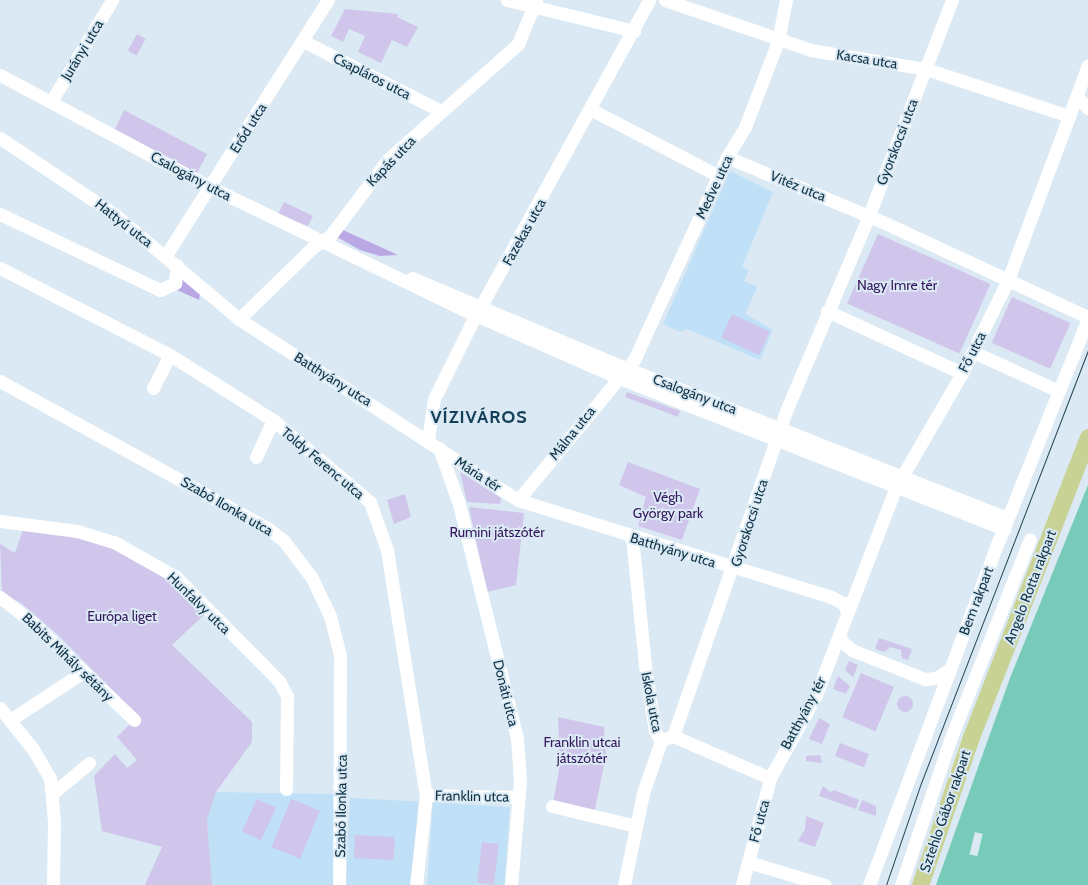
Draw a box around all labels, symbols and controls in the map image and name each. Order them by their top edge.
street label: Jurányi utca [57,17,107,83]
street label: Kacsa utca [835,46,899,72]
street label: Csapláros utca [330,49,414,103]
street label: Gyorskocsi utca [873,96,921,188]
street label: Erőd utca [226,100,270,156]
street label: Kapás utca [363,132,419,190]
street label: Csalogány utca [148,148,234,204]
street label: Medve utca [692,153,736,221]
street label: Vitéz utca [768,167,828,205]
street label: Hattyú utca [92,195,156,251]
street label: Fazekas utca [499,196,549,268]
park label: Nagy Imre tér [857,277,937,293]
street label: Fő utca [955,329,989,375]
street label: Batthyány utca [291,348,375,410]
street label: Csalogány utca [651,370,739,418]
street label: Málna utca [545,403,599,463]
district label: VÍZIVÁROS [430,406,528,428]
street label: Toldy Ferenc utca [278,423,368,503]
street label: Mária tér [452,453,504,495]
street label: Szabó Ilonka utca [178,473,276,539]
street label: Gyorskocsi utca [727,477,771,569]
park label: Végh György park [633,489,703,522]
park label: Rumini játszótér [449,524,545,540]
street label: Angelo Rotta rakpart [1001,528,1059,646]
street label: Batthyány utca [628,529,718,571]
street label: Bem rakpart [955,564,997,638]
street label: Hunfalvy utca [164,569,234,637]
park label: Európa liget [87,608,157,624]
street label: Babits Mihály sétány [19,609,117,705]
street label: Donáti utca [490,658,522,728]
street label: Iskola utca [638,670,666,734]
street label: Batthyány tér [777,674,829,752]
park label: Franklin utcai játszótér [543,734,621,766]
street label: Sztehlo Gábor rakpart [916,748,974,874]
street label: Szabó Ilonka utca [332,754,350,858]
street label: Franklin utca [435,787,509,805]
street label: Fő utca [745,798,773,844]

